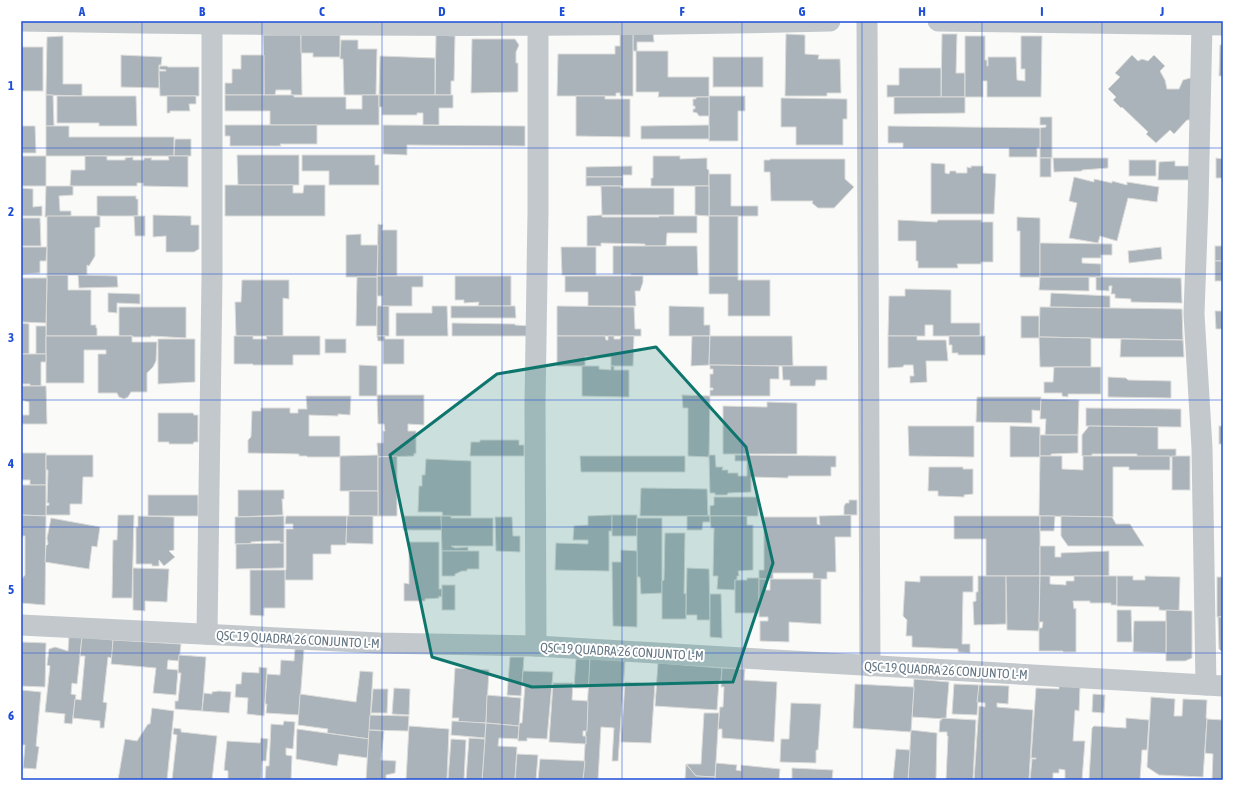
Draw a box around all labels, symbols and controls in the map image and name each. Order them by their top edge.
text: A [78,4,86,19]
text: B [199,4,206,19]
text: C [319,4,325,19]
text: D [438,4,446,19]
text: E [559,4,565,19]
text: F [679,4,685,19]
text: G [799,4,806,19]
text: H [918,4,926,19]
text: I [1040,4,1044,19]
text: J [1159,4,1164,19]
text: 1 [8,78,14,93]
text: 2 [8,204,14,219]
text: 3 [8,330,14,345]
text: 4 [7,456,14,471]
text: 5 [8,582,14,597]
street label: QSC 19 QUADRA 26 CONJUNTO L-M [216,628,380,651]
street label: QSC 19 QUADRA 26 CONJUNTO L-M [540,640,704,663]
street label: QSC 19 QUADRA 26 CONJUNTO L-M [864,659,1028,682]
text: 6 [8,708,14,723]

